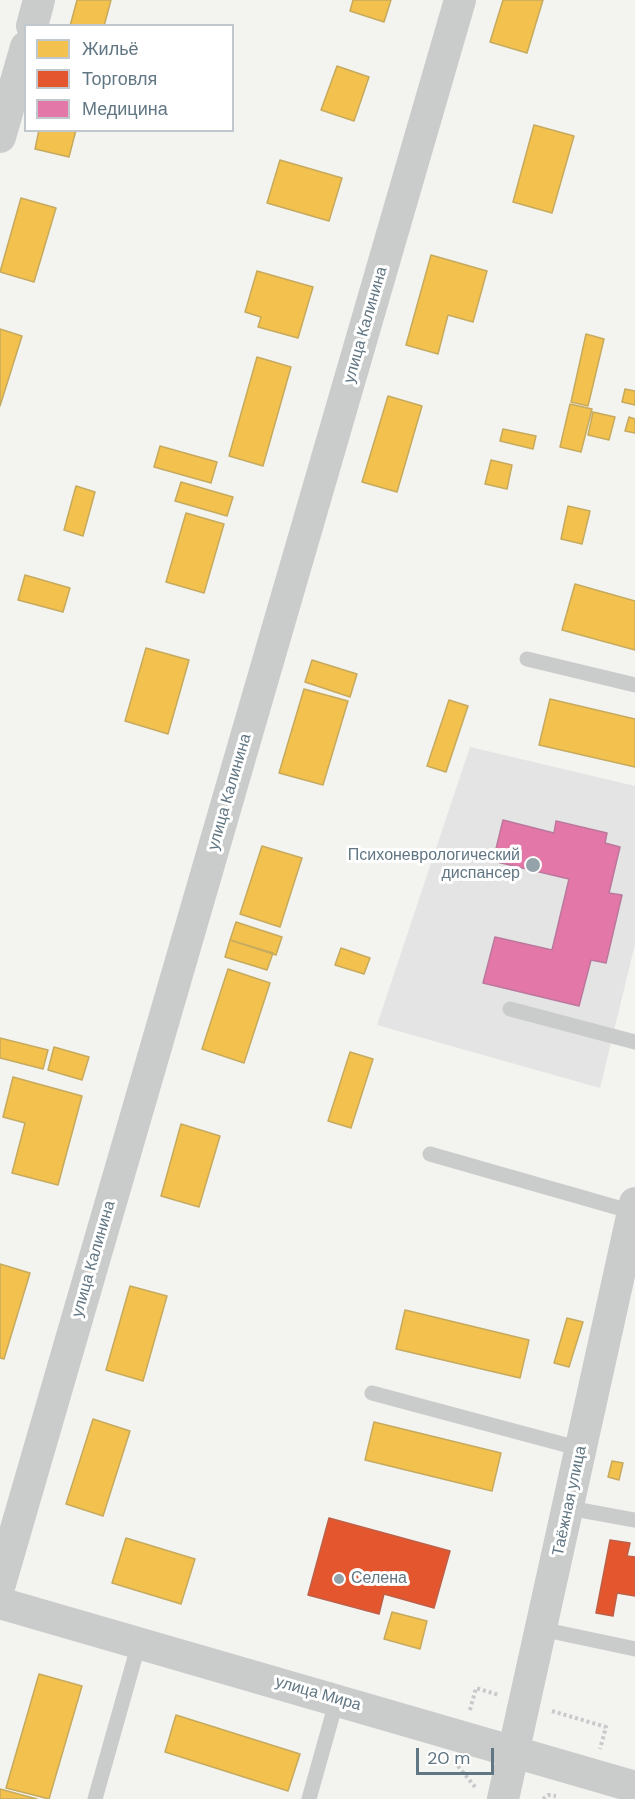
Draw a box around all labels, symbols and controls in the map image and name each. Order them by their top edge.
legend [24,24,234,132]
text: Жильё [82,37,139,61]
text: Торговля [82,67,157,91]
text: Медицина [82,97,168,121]
street label: улица Калинина [340,265,392,385]
street label: улица Калинина [204,732,256,852]
place label: Психоневрологический диспансер [348,846,520,884]
marker: Психоневрологический диспансер [524,856,542,874]
street label: улица Калинина [68,1199,120,1319]
street label: Таёжная улица [549,1444,591,1558]
place label: Селена [351,1569,407,1589]
marker: Селена [332,1572,346,1586]
street label: улица Мира [273,1673,363,1715]
scale bar [419,1736,497,1774]
text: 20 m [427,1746,470,1770]

